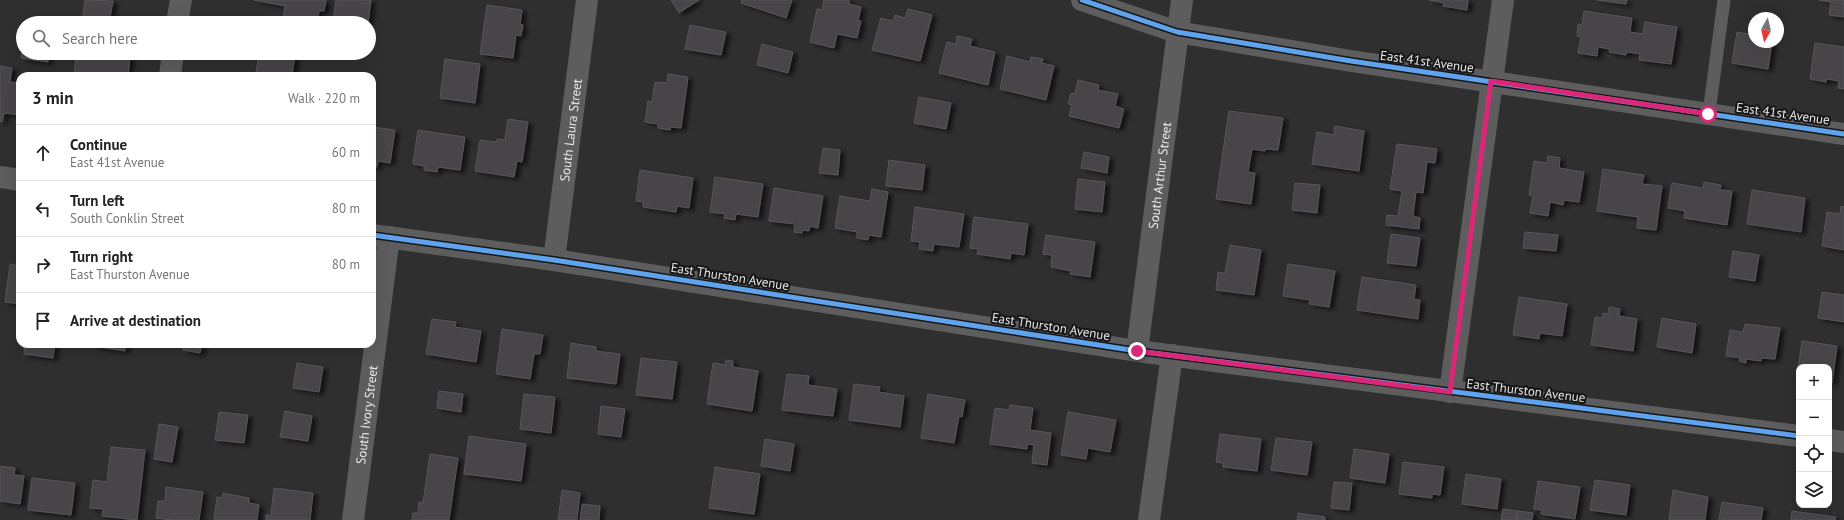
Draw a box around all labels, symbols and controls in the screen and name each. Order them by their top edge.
north arrow [1748,12,1784,48]
search box [16,16,376,60]
icon: search [30,27,52,49]
text: Search here [62,29,138,48]
street label: East 41st Avenue [1379,47,1475,76]
street label: South Laura Street [556,77,586,182]
text: 3 min [32,87,73,109]
text: Walk · 220 m [288,90,360,107]
street label: East 41st Avenue [1735,99,1831,128]
route start [1699,105,1717,123]
street label: South Arthur Street [1145,120,1175,230]
text: Continue [70,135,127,154]
icon: ahead [32,142,54,164]
text: 60 m [332,144,360,161]
text: East 41st Avenue [70,154,164,171]
text: Turn left [70,191,124,210]
icon: left [32,198,54,220]
text: 80 m [332,200,360,217]
text: South Conklin Street [70,210,184,227]
text: Turn right [70,247,133,266]
icon: right [32,254,54,276]
text: 80 m [332,256,360,273]
street label: East Thurston Avenue [670,259,790,294]
text: East Thurston Avenue [70,266,190,283]
street label: East Thurston Avenue [991,309,1111,344]
icon: arrive [32,310,54,332]
text: Arrive at destination [70,311,201,330]
route end [1128,342,1146,360]
street label: South Ivory Street [352,364,382,465]
map controls [1796,364,1832,508]
button: + [1796,364,1832,400]
street label: East Thurston Avenue [1466,375,1586,406]
button: − [1796,400,1832,436]
button: locate [1796,436,1832,472]
button: layers [1796,472,1832,508]

